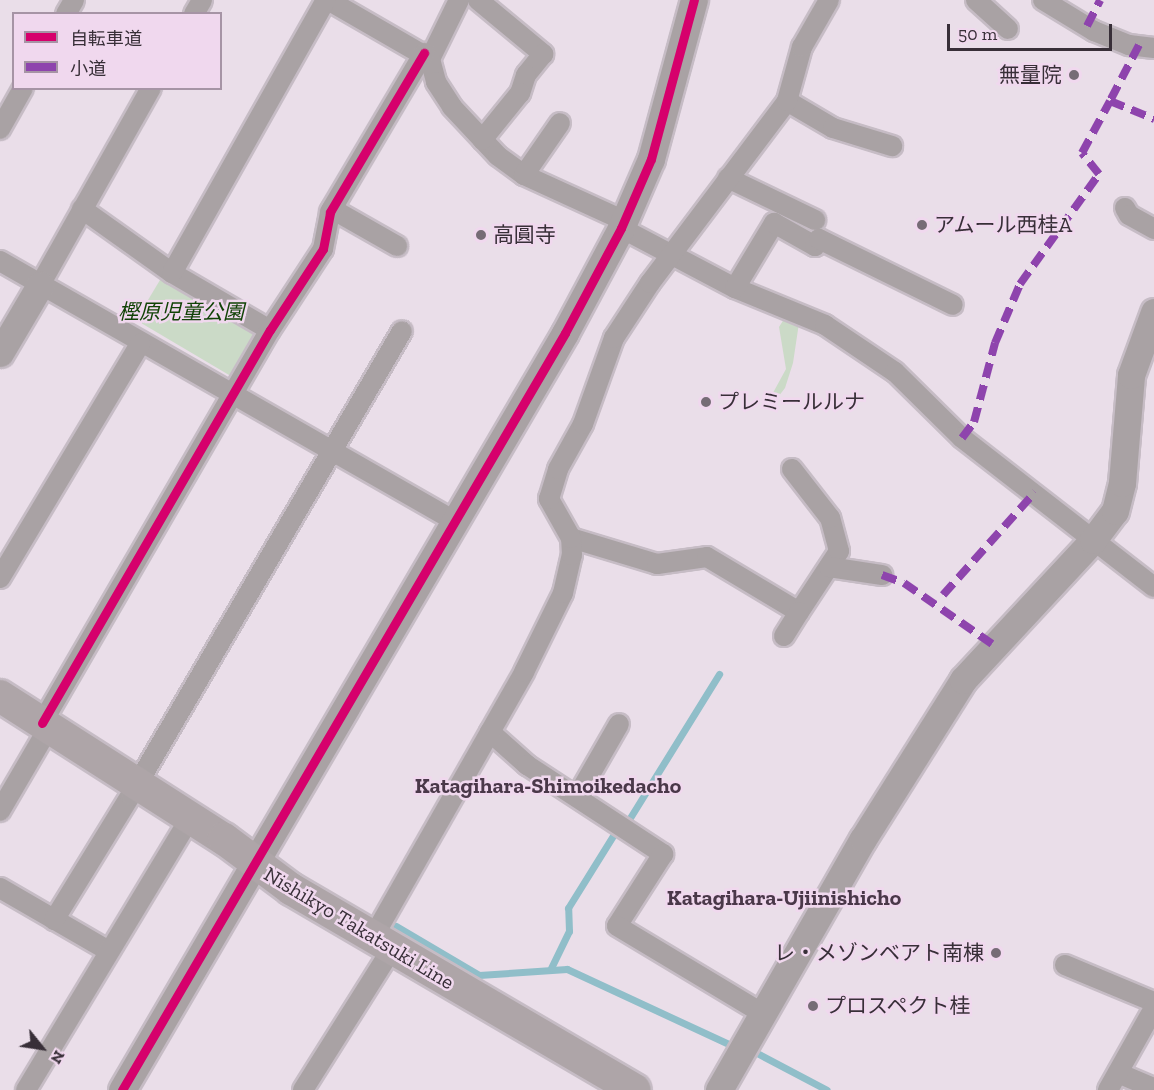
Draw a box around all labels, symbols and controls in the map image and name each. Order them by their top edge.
legend [12,12,222,90]
scale bar [950,12,1115,50]
text: 50 m [958,23,997,45]
text: 自転車道 [70,28,142,50]
text: 小道 [70,58,106,80]
place label: 無量院 [999,62,1062,88]
marker: 無量院 [1067,68,1081,82]
place label: アムール西桂A [934,212,1074,238]
marker: アムール西桂A [915,218,929,232]
place label: 高圓寺 [493,222,556,248]
marker: 高圓寺 [474,228,488,242]
park label: 樫原児童公園 [118,299,244,325]
place label: プレミールルナ [718,389,865,415]
marker: プレミールルナ [699,395,713,409]
district label: Katagihara-Shimoikedacho [415,773,681,799]
street label: Nishikyo Takatsuki Line [259,861,459,995]
district label: Katagihara-Ujiinishicho [667,885,901,911]
place label: レ・メゾンベアト南棟 [774,940,984,966]
marker: レ・メゾンベアト南棟 [989,946,1003,960]
place label: プロスペクト桂 [825,993,972,1019]
marker: プロスペクト桂 [806,999,820,1013]
north arrow [12,1018,72,1078]
text: N [47,1047,69,1067]

